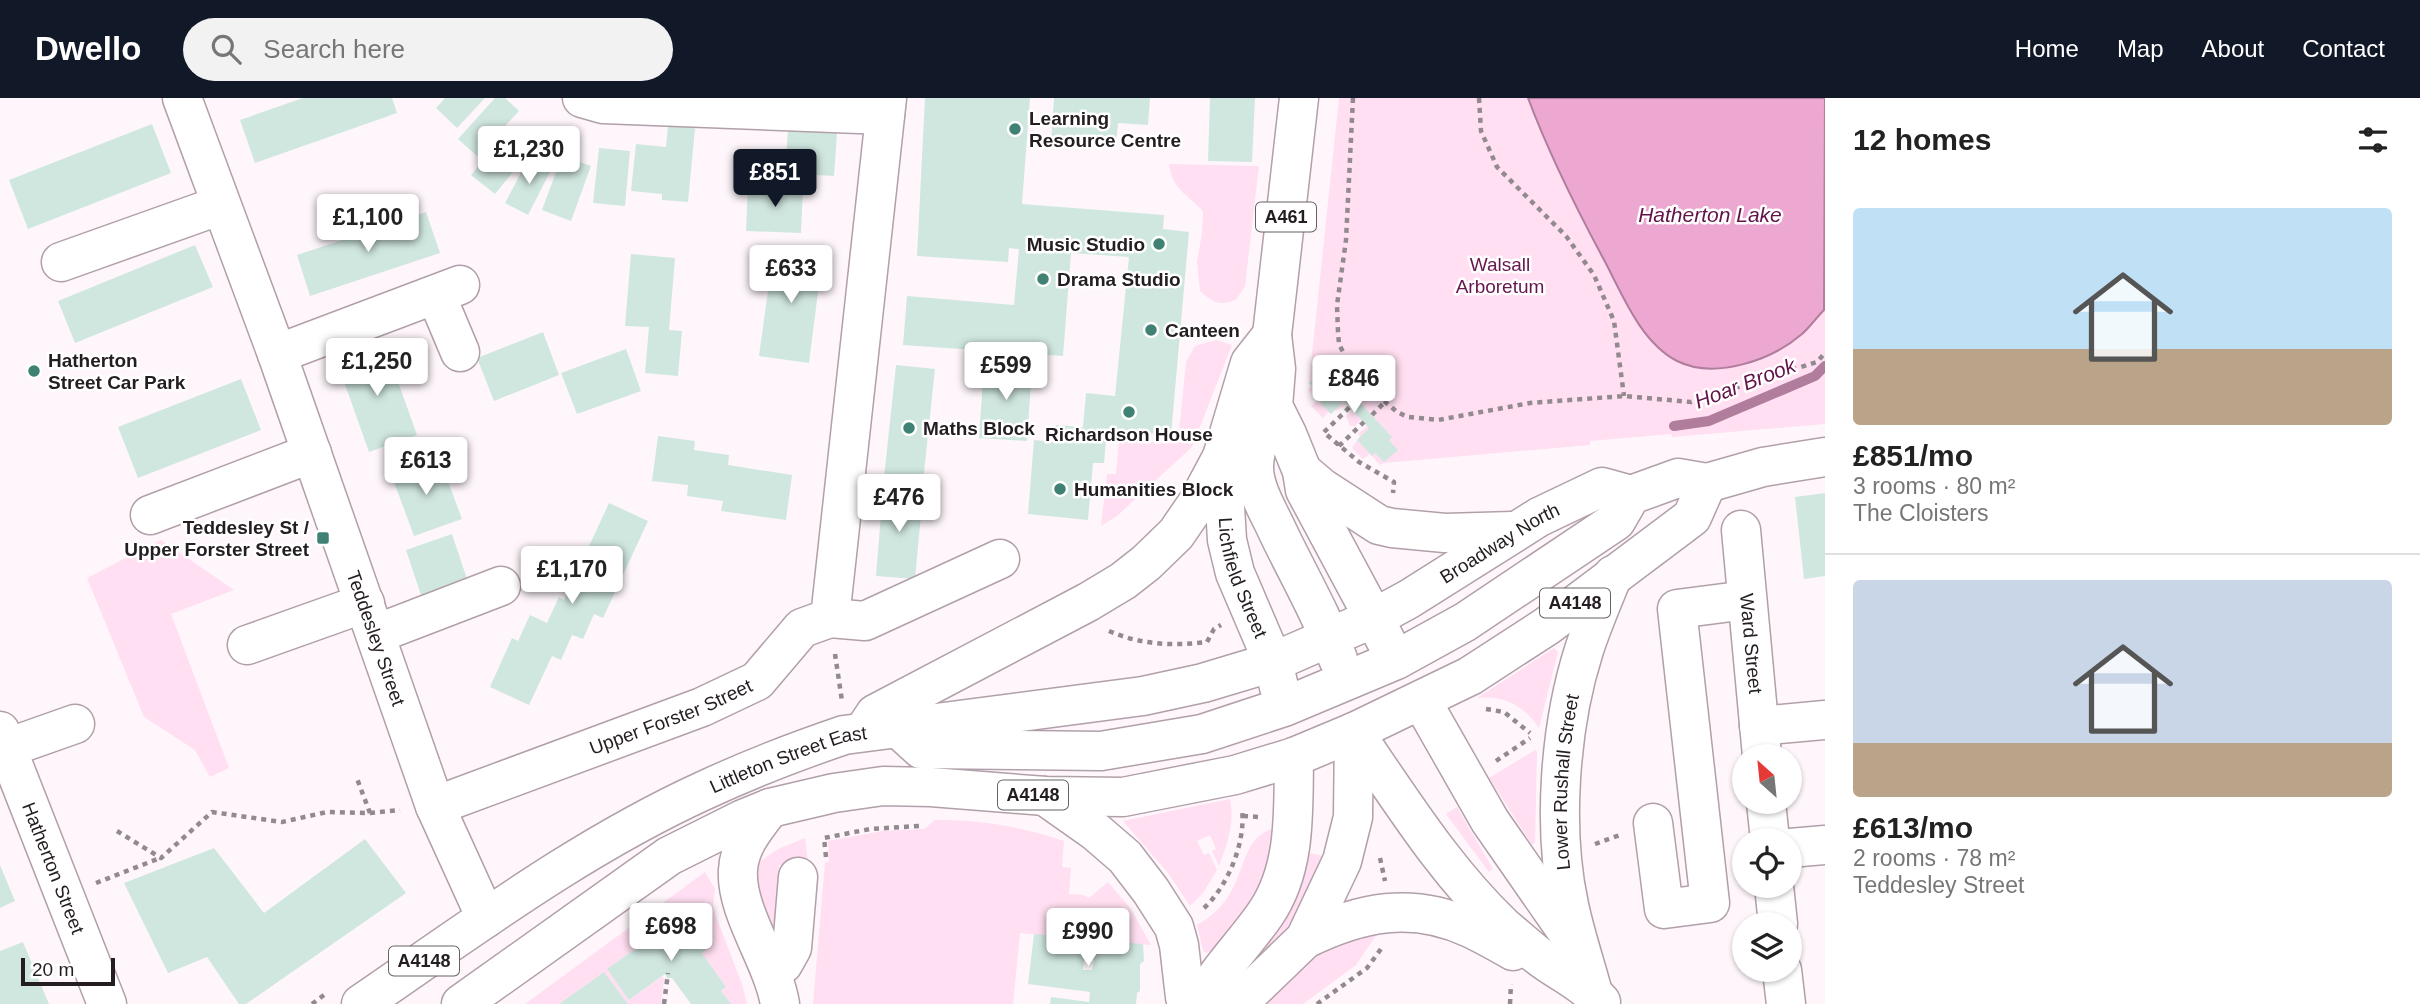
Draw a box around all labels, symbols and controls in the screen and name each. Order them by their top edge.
search box [183,18,673,81]
text: Dwello [35,30,141,67]
icon: search [207,30,245,68]
text: Search here [263,34,405,64]
text: Home [2015,35,2079,62]
text: Map [2117,35,2164,62]
text: About [2202,35,2264,62]
text: Contact [2302,35,2385,62]
place label: Learning Resource Centre [1029,108,1181,151]
marker: Learning Resource Centre [1007,121,1023,137]
icon: filters [2354,121,2392,159]
text: 12 homes [1853,123,1991,156]
pin: £1,230 [472,126,586,186]
text: £1,230 [494,136,564,162]
pin: £851 [734,150,816,209]
text: £851 [749,159,801,185]
pin: £1,100 [311,194,425,254]
road number: A461 [1256,202,1316,232]
water label: Hatherton Lake [1638,203,1782,226]
text: £1,100 [333,204,403,230]
place label: Music Studio [1027,234,1145,255]
marker: Music Studio [1151,236,1167,252]
pin: £633 [750,246,832,305]
park label: Walsall Arboretum [1456,254,1544,297]
icon: home [2060,254,2186,380]
text: £633 [765,255,817,281]
place label: Drama Studio [1057,269,1181,290]
marker: Drama Studio [1035,271,1051,287]
place label: Canteen [1165,320,1240,341]
marker: Canteen [1143,322,1159,338]
pin: £1,250 [320,338,434,398]
pin: £599 [965,342,1047,402]
text: £1,250 [342,348,412,374]
place label: Hatherton Street Car Park [48,350,186,393]
text: £599 [980,352,1032,378]
water label: Hoar Brook [1691,353,1800,413]
pin: £846 [1313,356,1395,415]
marker: Hatherton Street Car Park [26,363,42,379]
text: £846 [1328,365,1380,391]
marker: Richardson House [1121,404,1137,420]
place label: Maths Block [923,418,1035,439]
marker: Maths Block [901,420,917,436]
place label: Richardson House [1045,424,1213,445]
pin: £613 [385,438,467,497]
text: £851/mo [1853,439,1973,472]
text: £613 [400,447,452,473]
text: 3 rooms · 80 m² [1853,473,2015,499]
pin: £476 [858,474,940,534]
place label: Humanities Block [1074,479,1234,500]
marker: Humanities Block [1052,481,1068,497]
text: £476 [873,484,925,510]
street label: Broadway North [1436,498,1563,587]
text: The Cloisters [1853,500,1988,526]
place label: Teddesley St / Upper Forster Street [124,517,310,560]
street label: Lichfield Street [1215,517,1272,641]
marker: Teddesley St / Upper Forster Street [315,530,331,546]
pin: £1,170 [515,546,629,606]
text: £1,170 [537,556,607,582]
street label: Teddesley Street [343,568,410,709]
road number: A4148 [1540,588,1610,618]
street label: Ward Street [1736,592,1767,695]
icon: home [2060,626,2186,752]
street label: Upper Forster Street [586,674,756,758]
street label: Lower Rushall Street [1549,691,1583,871]
street label: Littleton Street East [706,722,869,797]
north arrow [1732,744,1802,814]
map controls [1732,744,1802,982]
road number: A4148 [998,780,1068,810]
street label: Hatherton Street [18,799,89,937]
text: £613/mo [1853,811,1973,844]
button: locate [1732,828,1802,898]
text: 2 rooms · 78 m² [1853,845,2015,871]
text: Teddesley Street [1853,872,2024,898]
pin: £698 [630,904,712,963]
pin: £990 [1047,908,1129,968]
button: layers [1732,912,1802,982]
text: £698 [645,913,697,939]
text: £990 [1062,918,1114,944]
road number: A4148 [389,946,459,976]
scale bar [21,955,116,987]
text: 20 m [32,959,74,980]

